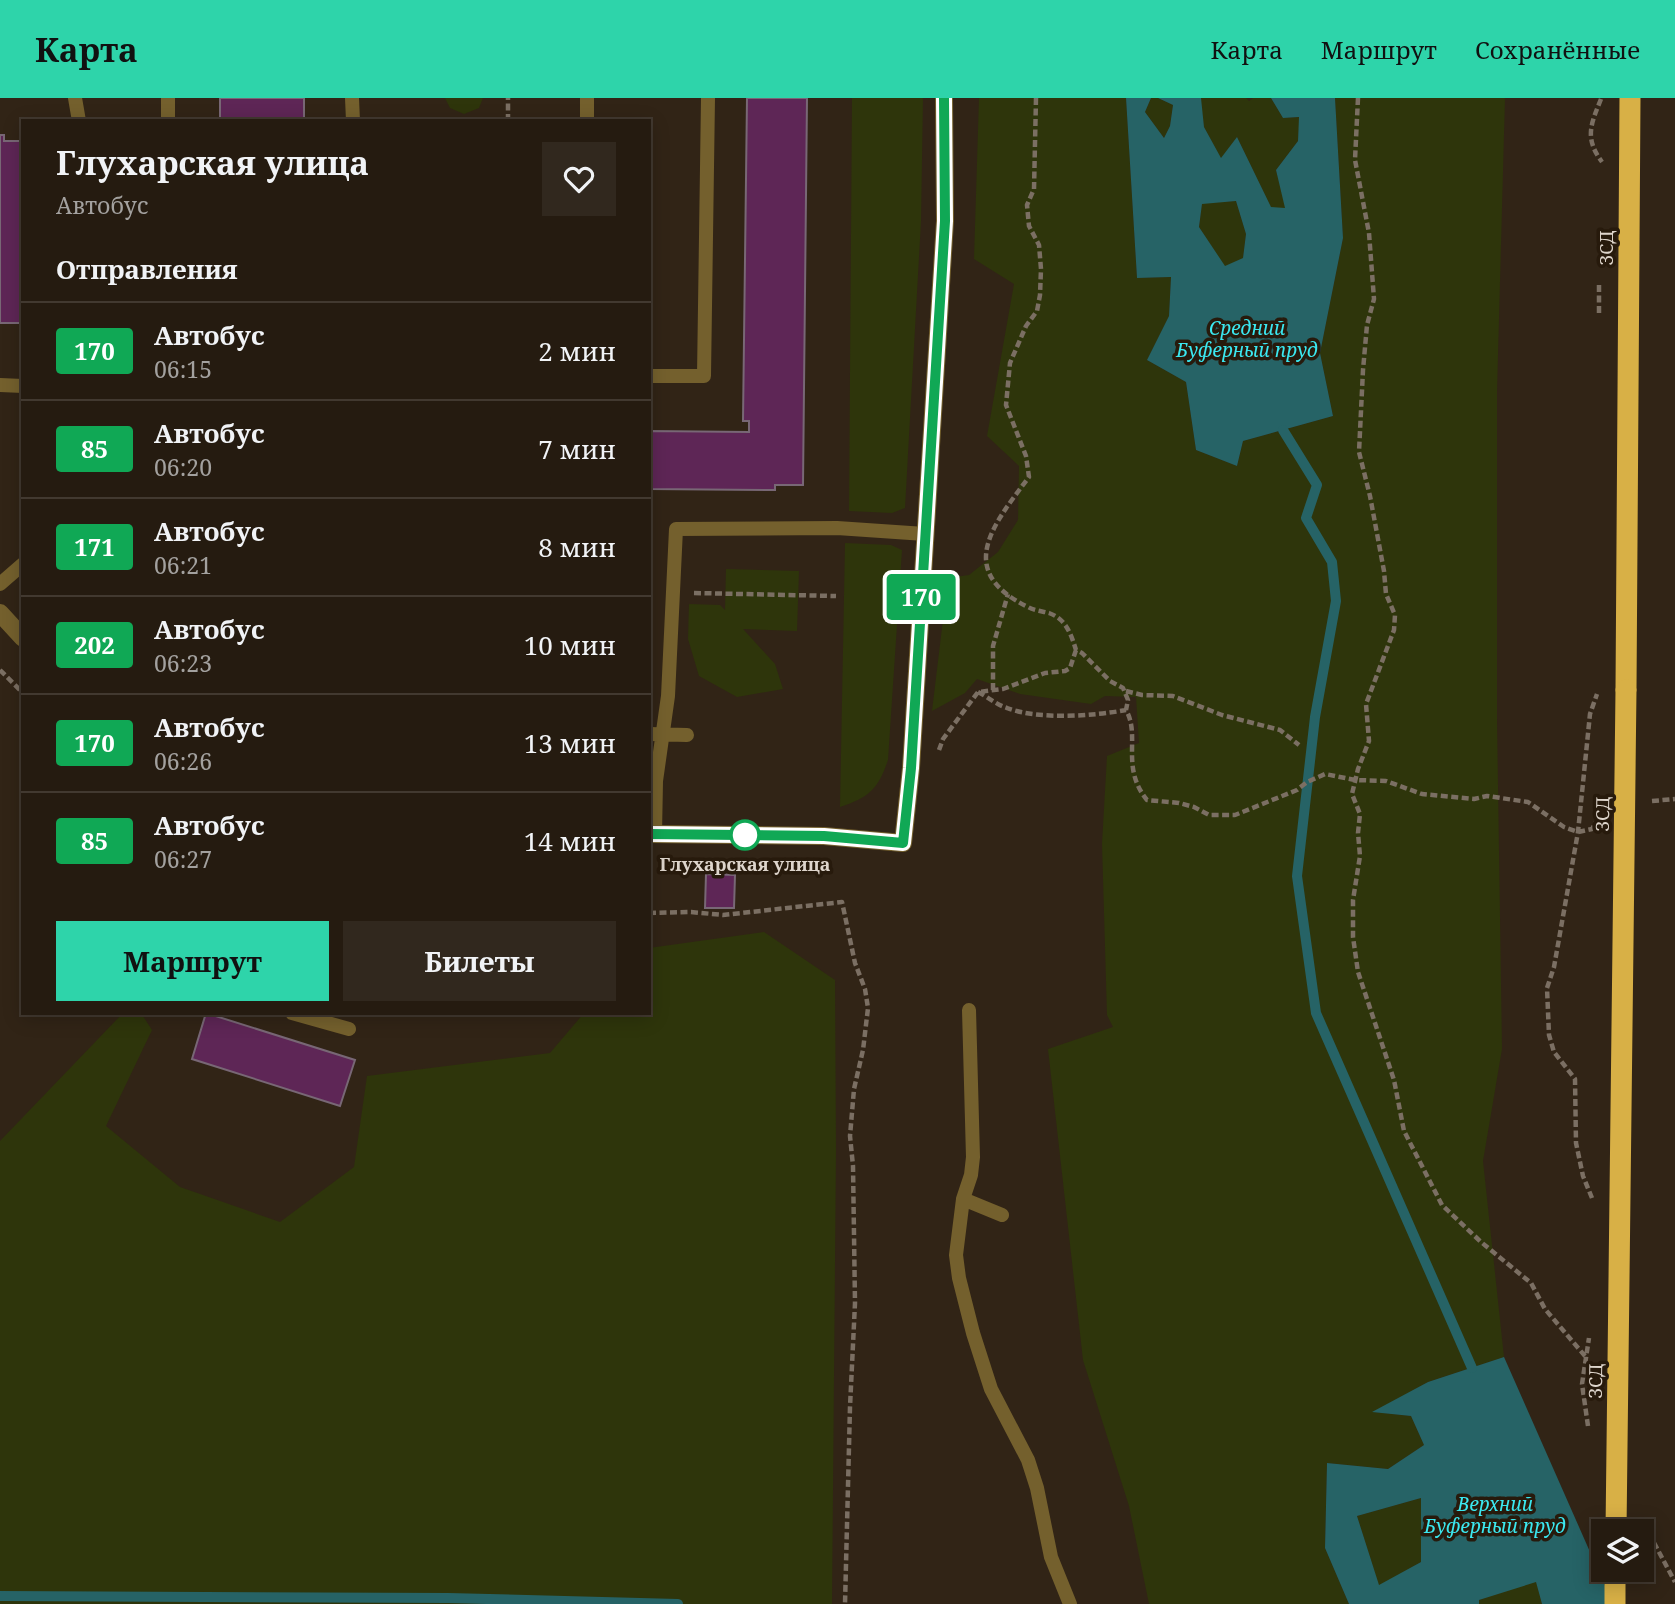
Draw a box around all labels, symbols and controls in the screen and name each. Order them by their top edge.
text: Карта [35,27,138,72]
text: Карта [1211,33,1283,66]
text: Маршрут [1321,33,1437,66]
text: Сохранённые [1475,33,1640,66]
text: Глухарская улица [56,140,369,185]
button: heart [542,142,616,216]
text: Автобус [56,189,148,221]
street label: ЗСД [1594,230,1618,266]
text: Отправления [56,251,238,287]
water label: Средний Буферный пруд [1175,315,1318,363]
text: Автобус [154,317,264,353]
text: 2 мин [538,333,616,369]
text: 170 [74,334,115,367]
text: 06:15 [154,353,212,385]
text: Автобус [154,415,264,451]
text: 7 мин [538,431,616,467]
text: 85 [81,432,108,465]
text: 06:20 [154,451,212,483]
text: Автобус [154,513,264,549]
text: 8 мин [538,529,616,565]
text: 171 [74,530,115,563]
text: 06:21 [154,549,212,581]
line badge: 170 [881,574,961,620]
text: 170 [901,580,941,613]
text: Автобус [154,611,264,647]
text: 10 мин [524,627,616,663]
text: 202 [74,628,115,661]
text: 06:23 [154,647,212,679]
text: Автобус [154,709,264,745]
text: 13 мин [524,725,616,761]
text: 170 [74,726,115,759]
text: 06:26 [154,745,212,777]
street label: ЗСД [1590,796,1614,832]
text: Автобус [154,807,264,843]
marker: Глухарская улица [730,820,760,850]
text: 14 мин [524,823,616,859]
text: 85 [81,824,108,857]
text: 06:27 [154,843,212,875]
place label: Глухарская улица [660,852,831,876]
button: Маршрут [56,921,329,1001]
button: Билеты [343,921,616,1001]
street label: ЗСД [1583,1363,1607,1399]
water label: Верхний Буферный пруд [1423,1491,1566,1539]
map controls [1591,1519,1654,1582]
button: layers [1591,1519,1654,1582]

